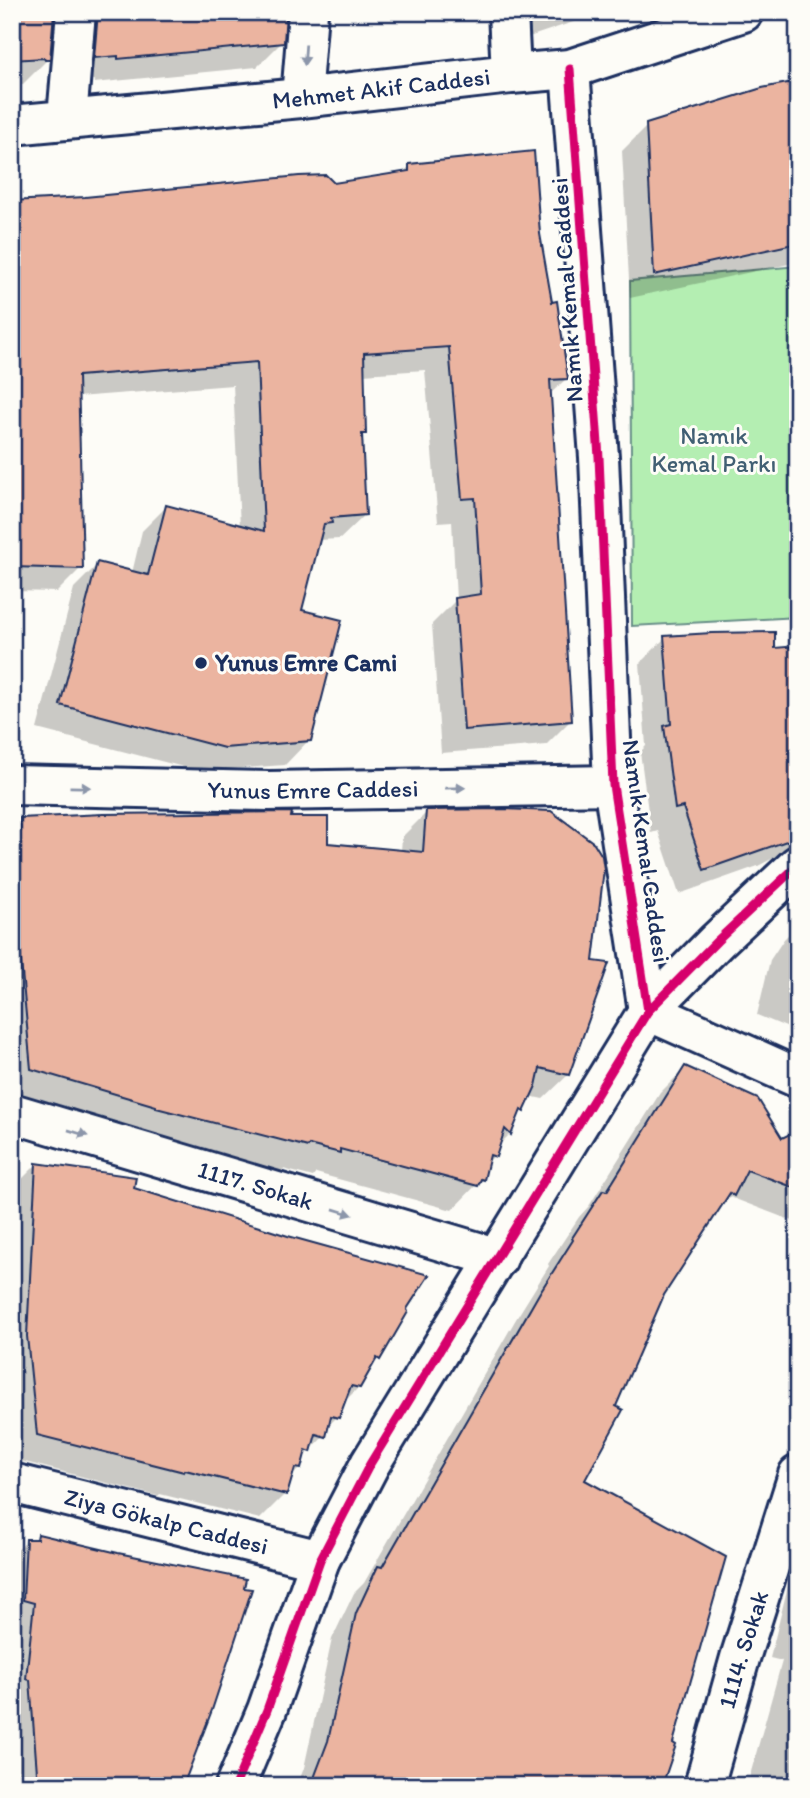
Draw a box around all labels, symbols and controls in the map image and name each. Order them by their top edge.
one-way arrow [299,44,310,66]
street label: Mehmet Akif Caddesi [271,61,492,115]
street label: Namık Kemal Caddesi [544,177,589,403]
park label: Namık Kemal Parkı [651,421,777,478]
place label: Yunus Emre Cami [214,648,397,677]
marker: Yunus Emre Cami [193,655,209,671]
street label: Namık Kemal Caddesi [616,737,677,964]
street label: Yunus Emre Caddesi [207,773,419,805]
one-way arrow [70,781,92,792]
one-way arrow [444,782,466,794]
one-way arrow [67,1128,88,1138]
street label: 1117. Sokak [194,1154,317,1216]
one-way arrow [332,1207,353,1217]
street label: Ziya Gökalp Caddesi [62,1482,271,1560]
street label: 1114. Sokak [712,1587,774,1712]

